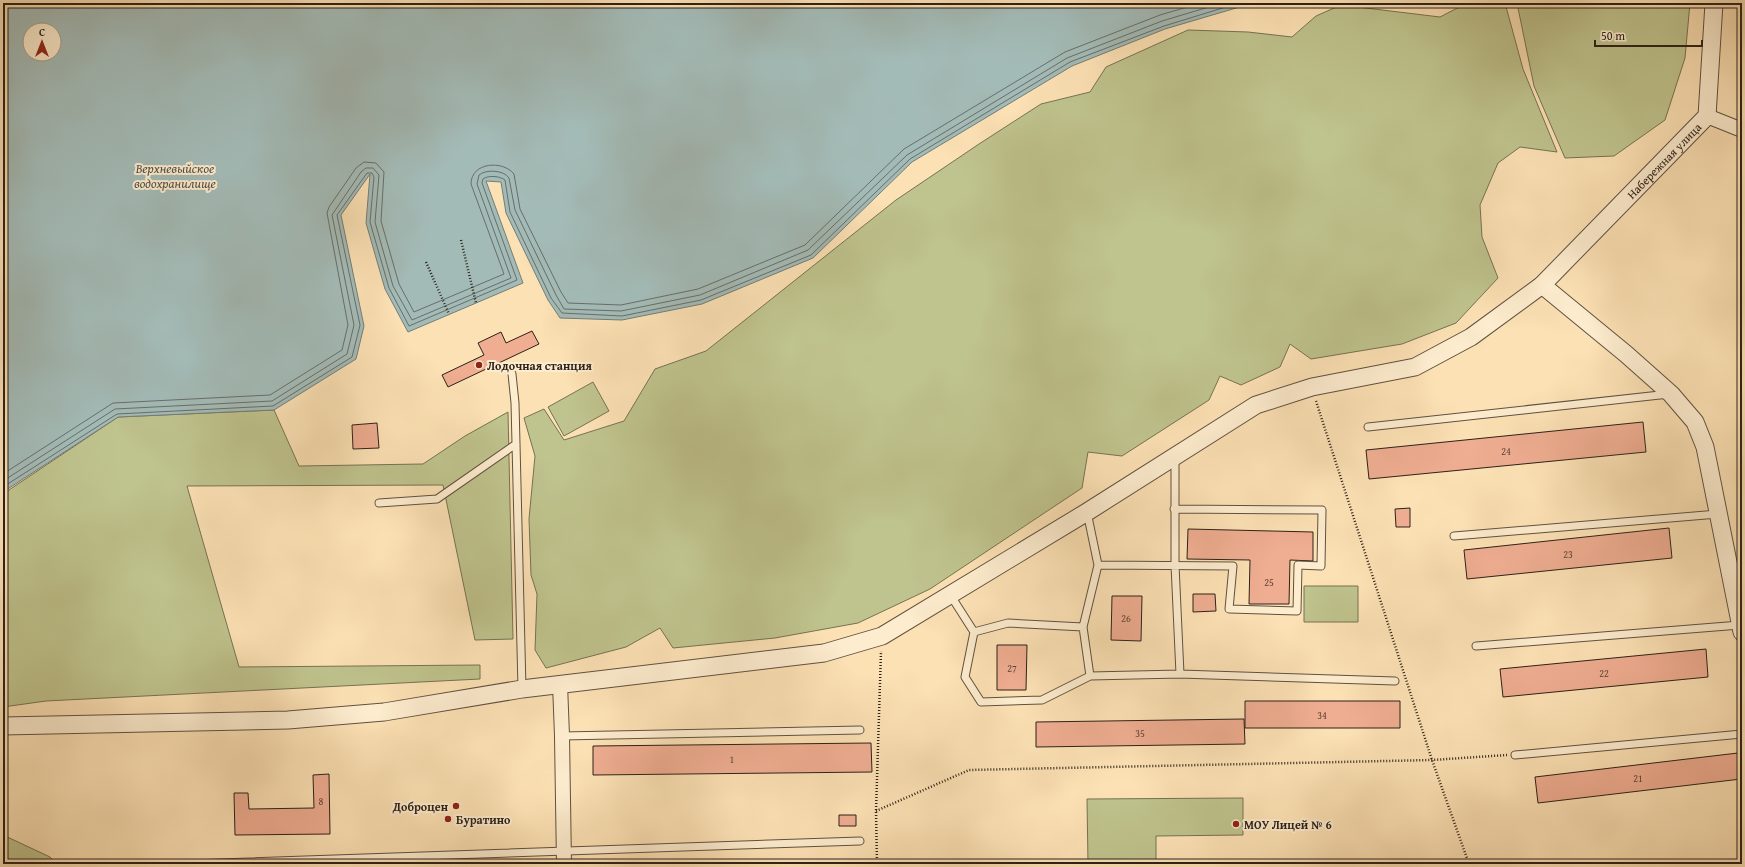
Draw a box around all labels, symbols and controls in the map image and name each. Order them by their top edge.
north arrow [22,22,62,62]
scale bar [1595,22,1702,48]
text: С [39,24,45,40]
text: 50 m [1601,27,1625,44]
street label: Набережная улица [1623,118,1705,202]
water label: Верхневыйское водохранилище [134,159,216,193]
place label: Лодочная станция [487,357,592,374]
marker: Лодочная станция [474,360,484,370]
house number: 24 [1501,444,1511,459]
house number: 23 [1563,547,1573,562]
house number: 25 [1264,575,1274,590]
house number: 26 [1121,611,1131,626]
house number: 27 [1007,661,1017,676]
house number: 22 [1599,666,1609,681]
house number: 34 [1317,708,1327,723]
house number: 35 [1135,726,1145,741]
house number: 1 [730,752,735,767]
house number: 21 [1633,771,1643,786]
house number: 8 [319,794,324,809]
place label: Доброцен [392,798,449,815]
marker: Доброцен [451,801,461,811]
place label: Буратино [456,811,511,828]
marker: Буратино [443,814,453,824]
place label: МОУ Лицей № 6 [1244,816,1332,833]
marker: МОУ Лицей № 6 [1231,819,1241,829]

